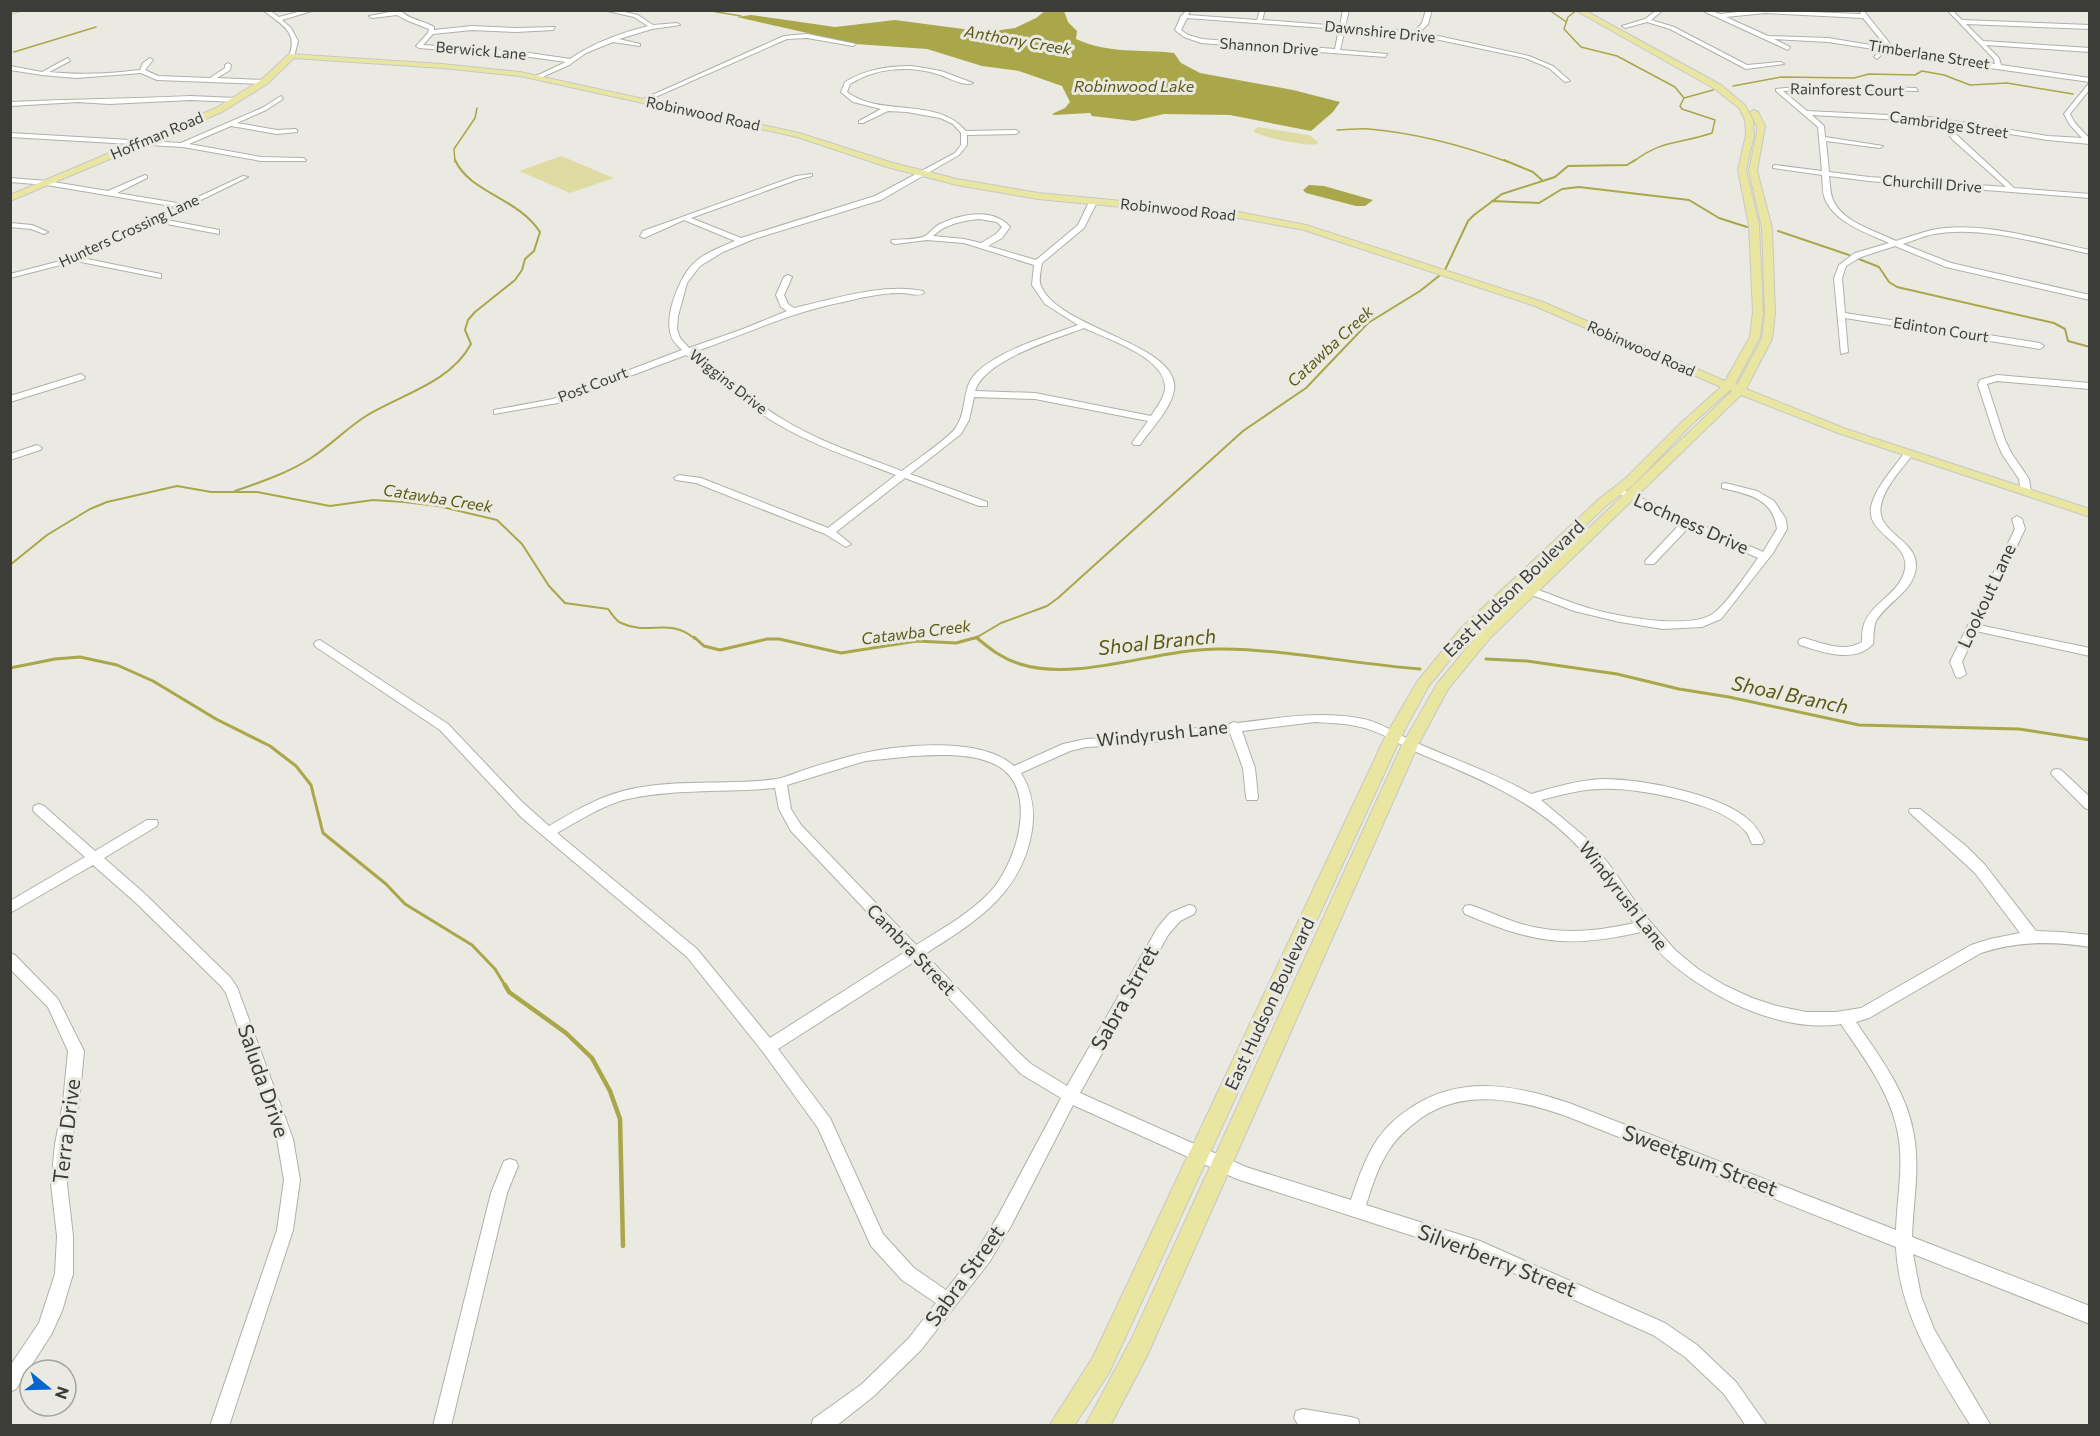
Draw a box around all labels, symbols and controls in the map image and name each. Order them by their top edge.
street label: Dawnshire Drive [1324,16,1437,46]
water label: Anthony Creek [962,21,1073,58]
street label: Shannon Drive [1219,34,1319,58]
street label: Timberlane Street [1867,36,1991,73]
street label: Berwick Lane [435,37,527,63]
water label: Robinwood Lake [1074,76,1195,95]
street label: Rainforest Court [1790,79,1904,99]
street label: Robinwood Road [645,92,762,134]
street label: Hoffman Road [108,107,206,163]
street label: Cambridge Street [1889,107,2010,141]
street label: Churchill Drive [1882,171,1982,195]
street label: Hunters Crossing Lane [56,190,202,270]
street label: Robinwood Road [1120,194,1237,224]
water label: Catawba Creek [1283,301,1377,390]
street label: Edinton Court [1892,313,1990,345]
street label: Robinwood Road [1585,316,1698,380]
street label: Wiggins Drive [686,345,771,417]
street label: Post Court [555,362,630,406]
water label: Catawba Creek [382,479,494,516]
street label: Lochness Drive [1631,488,1752,558]
street label: East Hudson Boulevard [1438,515,1588,661]
street label: Lookout Lane [1952,540,2020,651]
water label: Catawba Creek [860,615,972,648]
water label: Shoal Branch [1097,623,1217,659]
water label: Shoal Branch [1730,670,1851,718]
street label: Windyrush Lane [1095,715,1229,751]
street label: Windyrush Lane [1575,837,1673,954]
street label: Cambra Street [863,899,961,1000]
street label: East Hudson Boulevard [1219,914,1319,1093]
street label: Sabra Strret [1085,941,1163,1054]
street label: Saluda Drive [233,1021,295,1140]
street label: Terra Drive [47,1077,84,1185]
street label: Sweetgum Street [1620,1119,1781,1201]
street label: Silverberry Street [1415,1218,1580,1301]
street label: Sabra Street [919,1220,1009,1330]
north arrow [18,1358,78,1418]
text: N [52,1384,74,1402]

